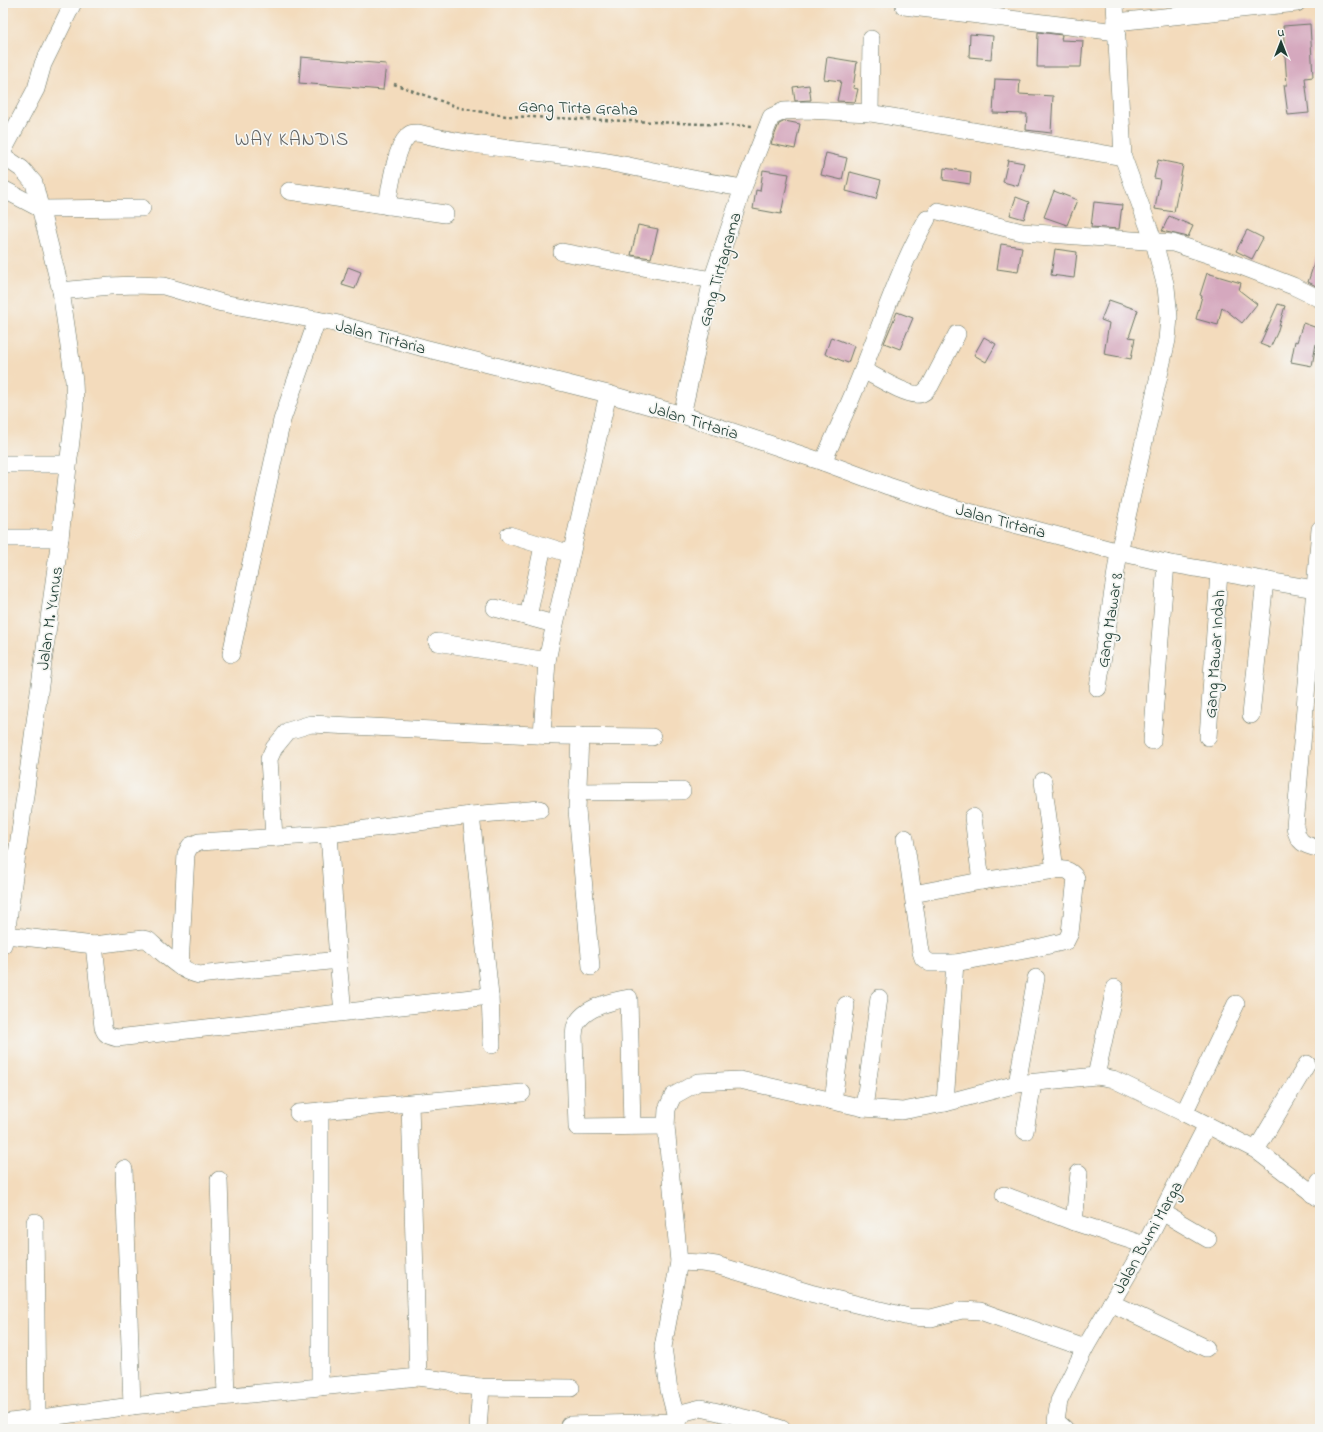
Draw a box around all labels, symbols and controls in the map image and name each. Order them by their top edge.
north arrow [1261,22,1301,62]
text: U [1278,25,1285,41]
street label: Gang Tirta Graha [518,94,638,125]
district label: WAY KANDIS [235,127,349,154]
street label: Gang Tirtagrama [692,209,751,330]
street label: Jalan Tirtaria [333,313,429,362]
street label: Jalan Tirtaria [646,396,742,447]
street label: Jalan Tirtaria [953,497,1049,546]
street label: Jalan M. Yunus [31,565,70,672]
street label: Gang Mawar 8 [1091,571,1132,670]
street label: Gang Mawar Indah [1199,589,1234,719]
street label: Jalan Bumi Marga [1107,1177,1191,1300]

